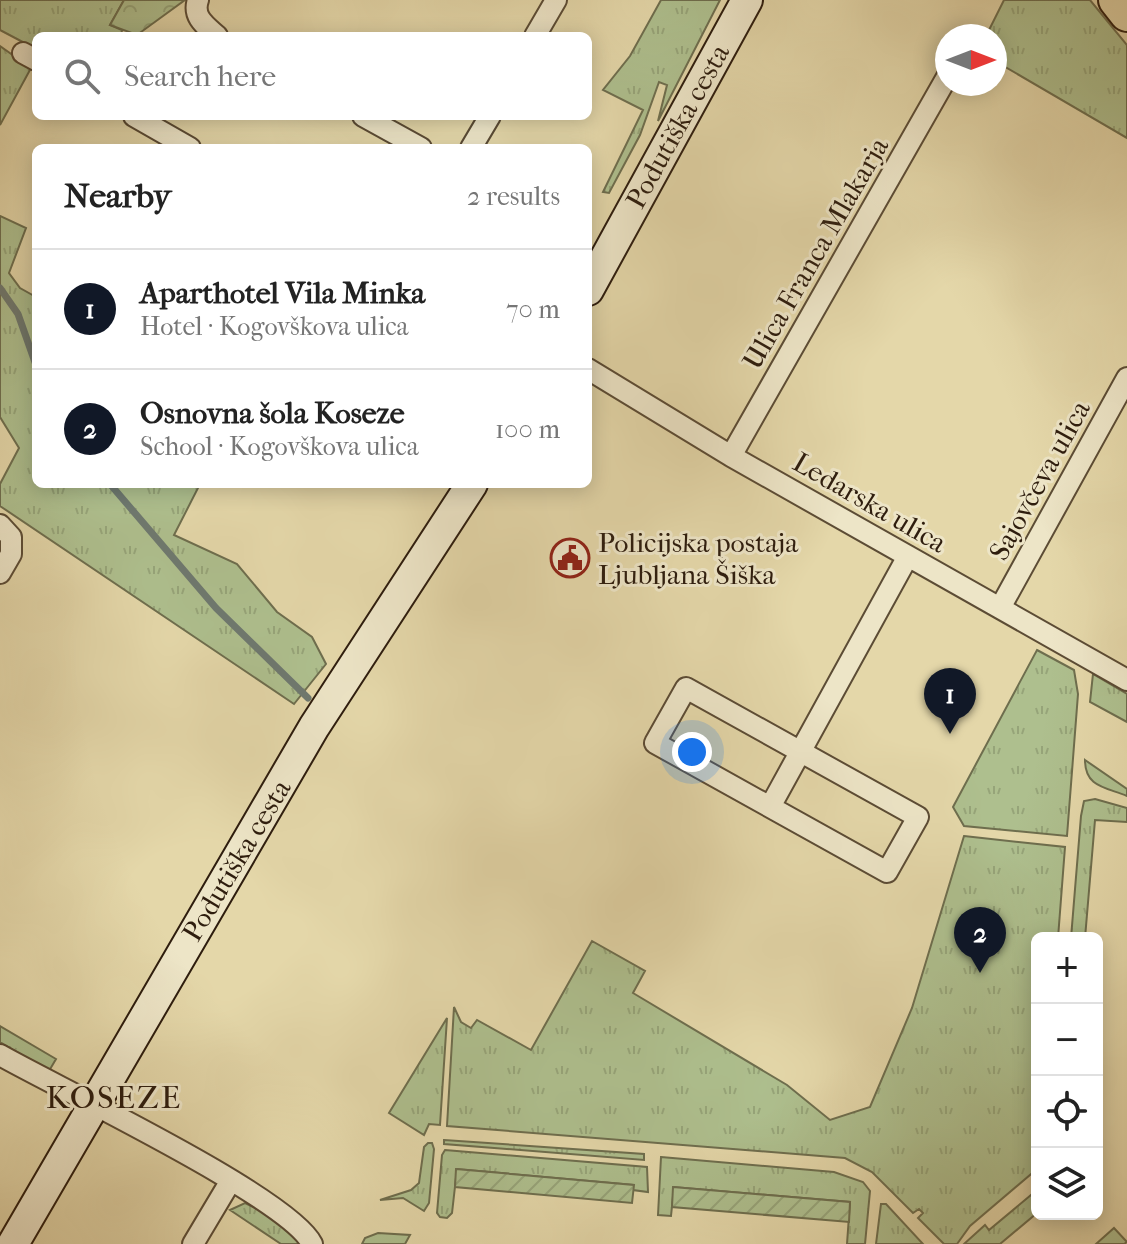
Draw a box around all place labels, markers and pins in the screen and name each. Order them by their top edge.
place label: Policijska postaja Ljubljana Šiška [598,526,799,591]
public building icon: Policijska postaja Ljubljana Šiška [549,537,591,579]
pin: 1 [924,668,976,734]
pin: 2 [954,907,1006,973]

